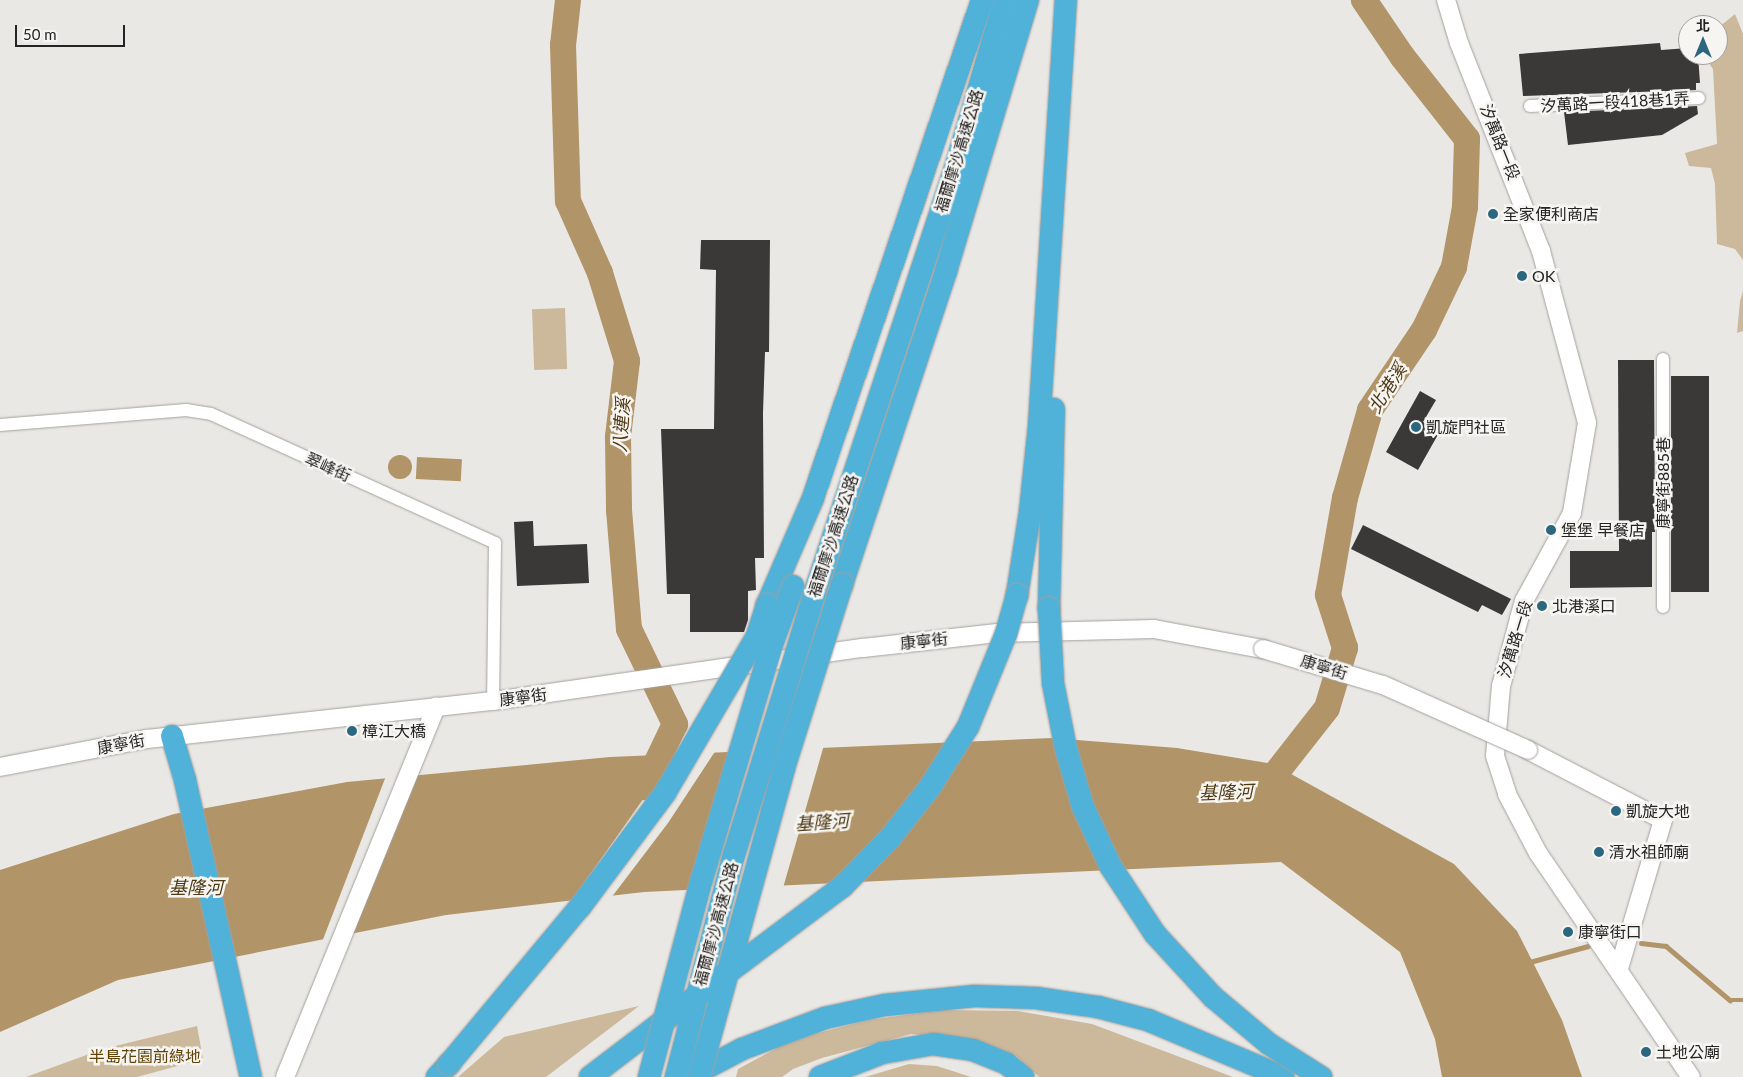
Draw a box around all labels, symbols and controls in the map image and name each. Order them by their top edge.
scale bar [18,15,128,47]
north arrow [1678,15,1728,65]
text: 北 [1696,17,1710,34]
text: 50 m [23,25,57,43]
street label: 福爾摩沙高速公路 [931,87,987,215]
street label: 汐萬路一段418巷1弄 [1540,89,1690,115]
street label: 汐萬路一段 [1476,101,1524,183]
place label: 全家便利商店 [1503,204,1599,224]
marker: 全家便利商店 [1487,208,1499,220]
place label: OK [1532,266,1555,286]
marker: OK [1516,270,1528,282]
water label: 北港溪 [1364,359,1410,417]
water label: 八連溪 [608,397,634,453]
place label: 凱旋門社區 [1426,417,1506,437]
marker: 凱旋門社區 [1410,421,1422,433]
street label: 康寧街885巷 [1653,437,1673,529]
street label: 翠峰街 [302,448,354,486]
street label: 福爾摩沙高速公路 [804,472,862,600]
place label: 堡堡 早餐店 [1561,520,1645,540]
marker: 堡堡 早餐店 [1545,524,1557,536]
place label: 北港溪口 [1552,596,1616,616]
street label: 汐萬路一段 [1494,598,1536,680]
marker: 北港溪口 [1536,600,1548,612]
street label: 康寧街 [899,629,949,653]
street label: 康寧街 [1298,651,1350,683]
street label: 康寧街 [498,685,548,709]
place label: 樟江大橋 [362,721,426,741]
marker: 樟江大橋 [346,725,358,737]
street label: 康寧街 [96,730,146,758]
water label: 基隆河 [1199,780,1253,804]
place label: 凱旋大地 [1626,801,1690,821]
marker: 凱旋大地 [1610,805,1622,817]
water label: 基隆河 [794,809,850,835]
place label: 清水祖師廟 [1609,842,1689,862]
marker: 清水祖師廟 [1593,846,1605,858]
street label: 福爾摩沙高速公路 [690,860,742,988]
water label: 基隆河 [169,876,223,898]
place label: 康寧街口 [1578,922,1642,942]
marker: 康寧街口 [1562,926,1574,938]
place label: 土地公廟 [1656,1042,1720,1062]
park label: 半島花園前綠地 [89,1046,201,1066]
marker: 土地公廟 [1640,1046,1652,1058]

